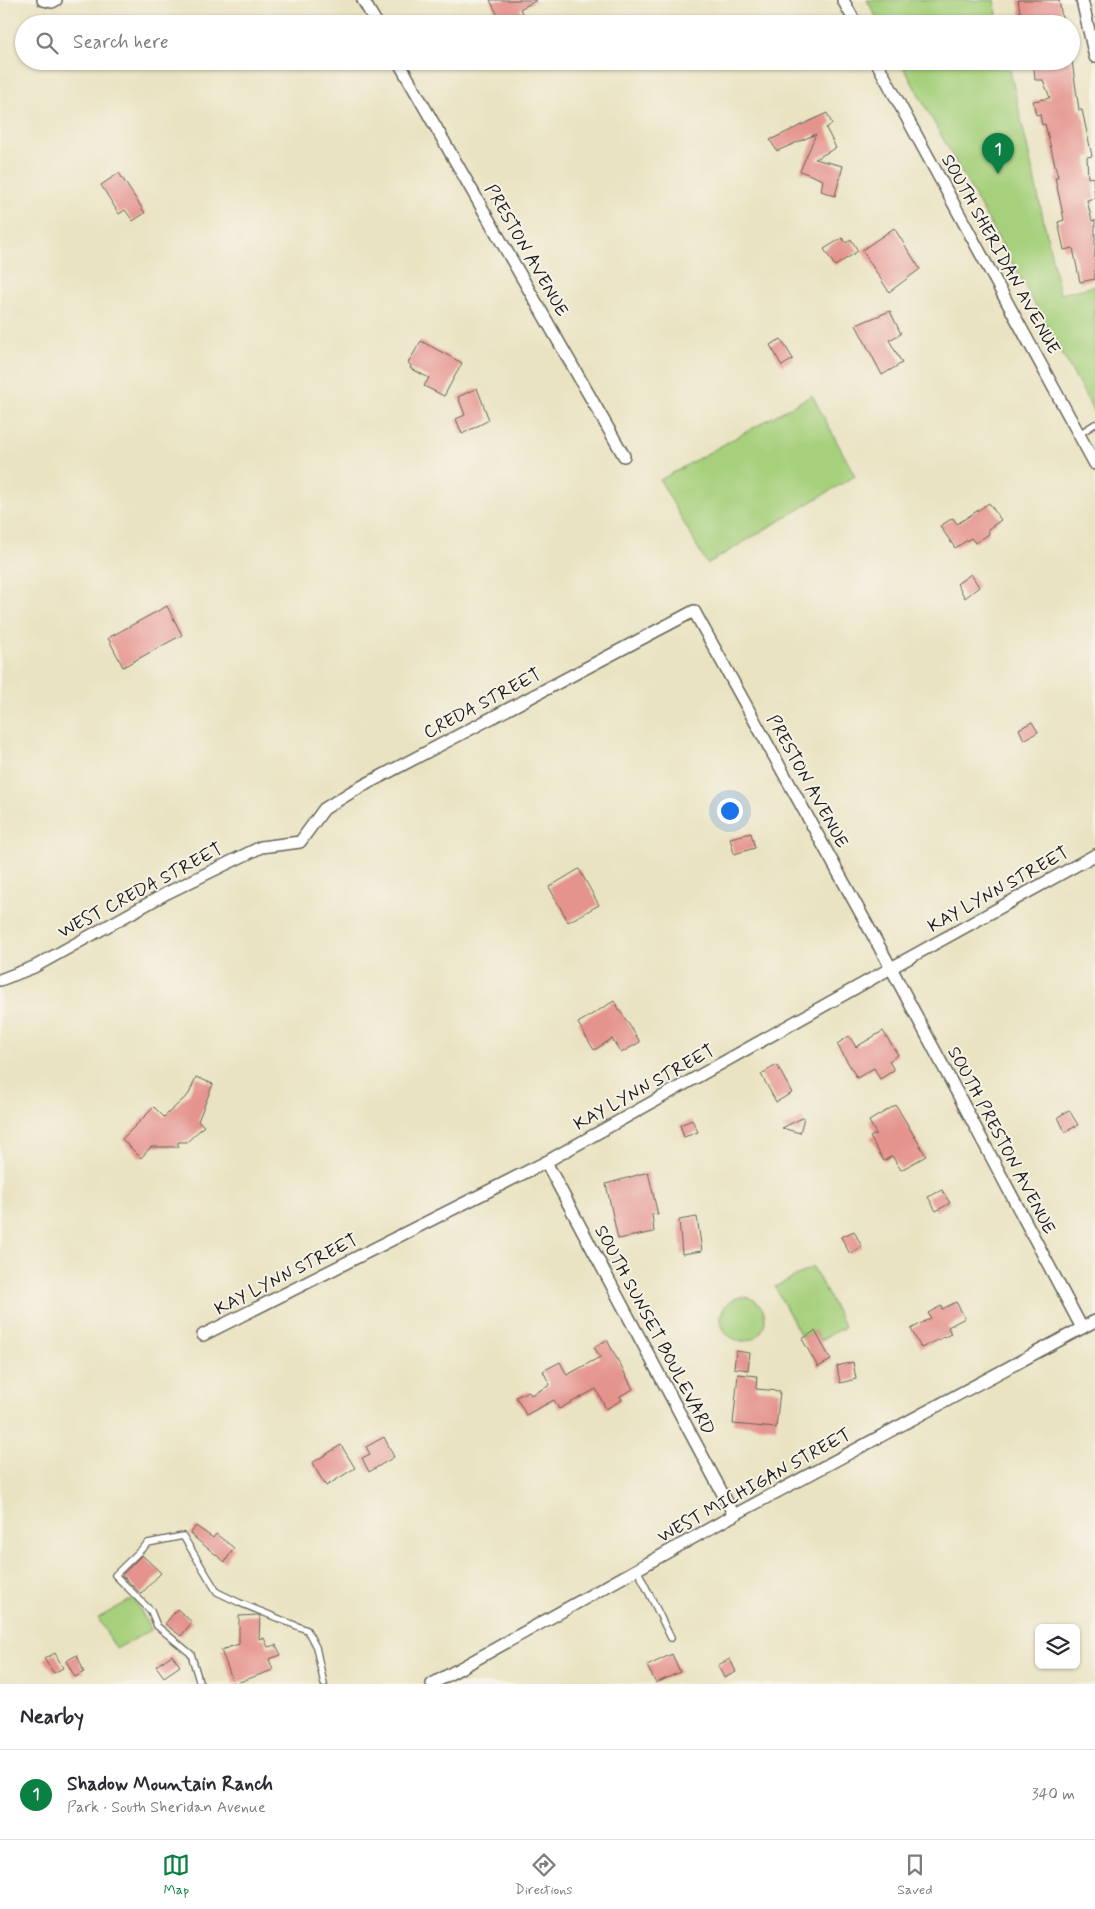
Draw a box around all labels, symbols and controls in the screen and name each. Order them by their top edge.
search box [15,15,1080,70]
icon: search [33,29,61,57]
text: Search here [73,30,169,55]
pin: 1 [982,133,1014,174]
street label: SOUTH SHERIDAN AVENUE [935,150,1065,359]
street label: PRESTON AVENUE [479,180,574,321]
street label: CREDA STREET [419,663,546,745]
street label: PRESTON AVENUE [761,711,854,852]
your location [717,798,743,824]
street label: WEST CREDA STREET [54,837,227,944]
street label: KAY LYNN STREET [924,841,1073,939]
street label: KAY LYNN STREET [570,1039,719,1137]
street label: SOUTH PRESTON AVENUE [941,1042,1061,1239]
street label: SOUTH SUNSET BOULEVARD [588,1221,720,1440]
street label: KAY LYNN STREET [211,1228,362,1321]
street label: WEST MICHIGAN STREET [654,1423,856,1549]
map controls [1035,1624,1080,1669]
button: layers [1035,1624,1080,1669]
text: Nearby [20,1703,84,1731]
text: Shadow Mountain Ranch [67,1772,273,1797]
text: 1 [32,1784,40,1805]
text: 340 m [1031,1784,1075,1805]
text: Park · South Sheridan Avenue [67,1797,266,1818]
tab: Map [162,1851,190,1899]
tab: Directions [515,1851,573,1899]
tab: Saved [897,1851,933,1899]

